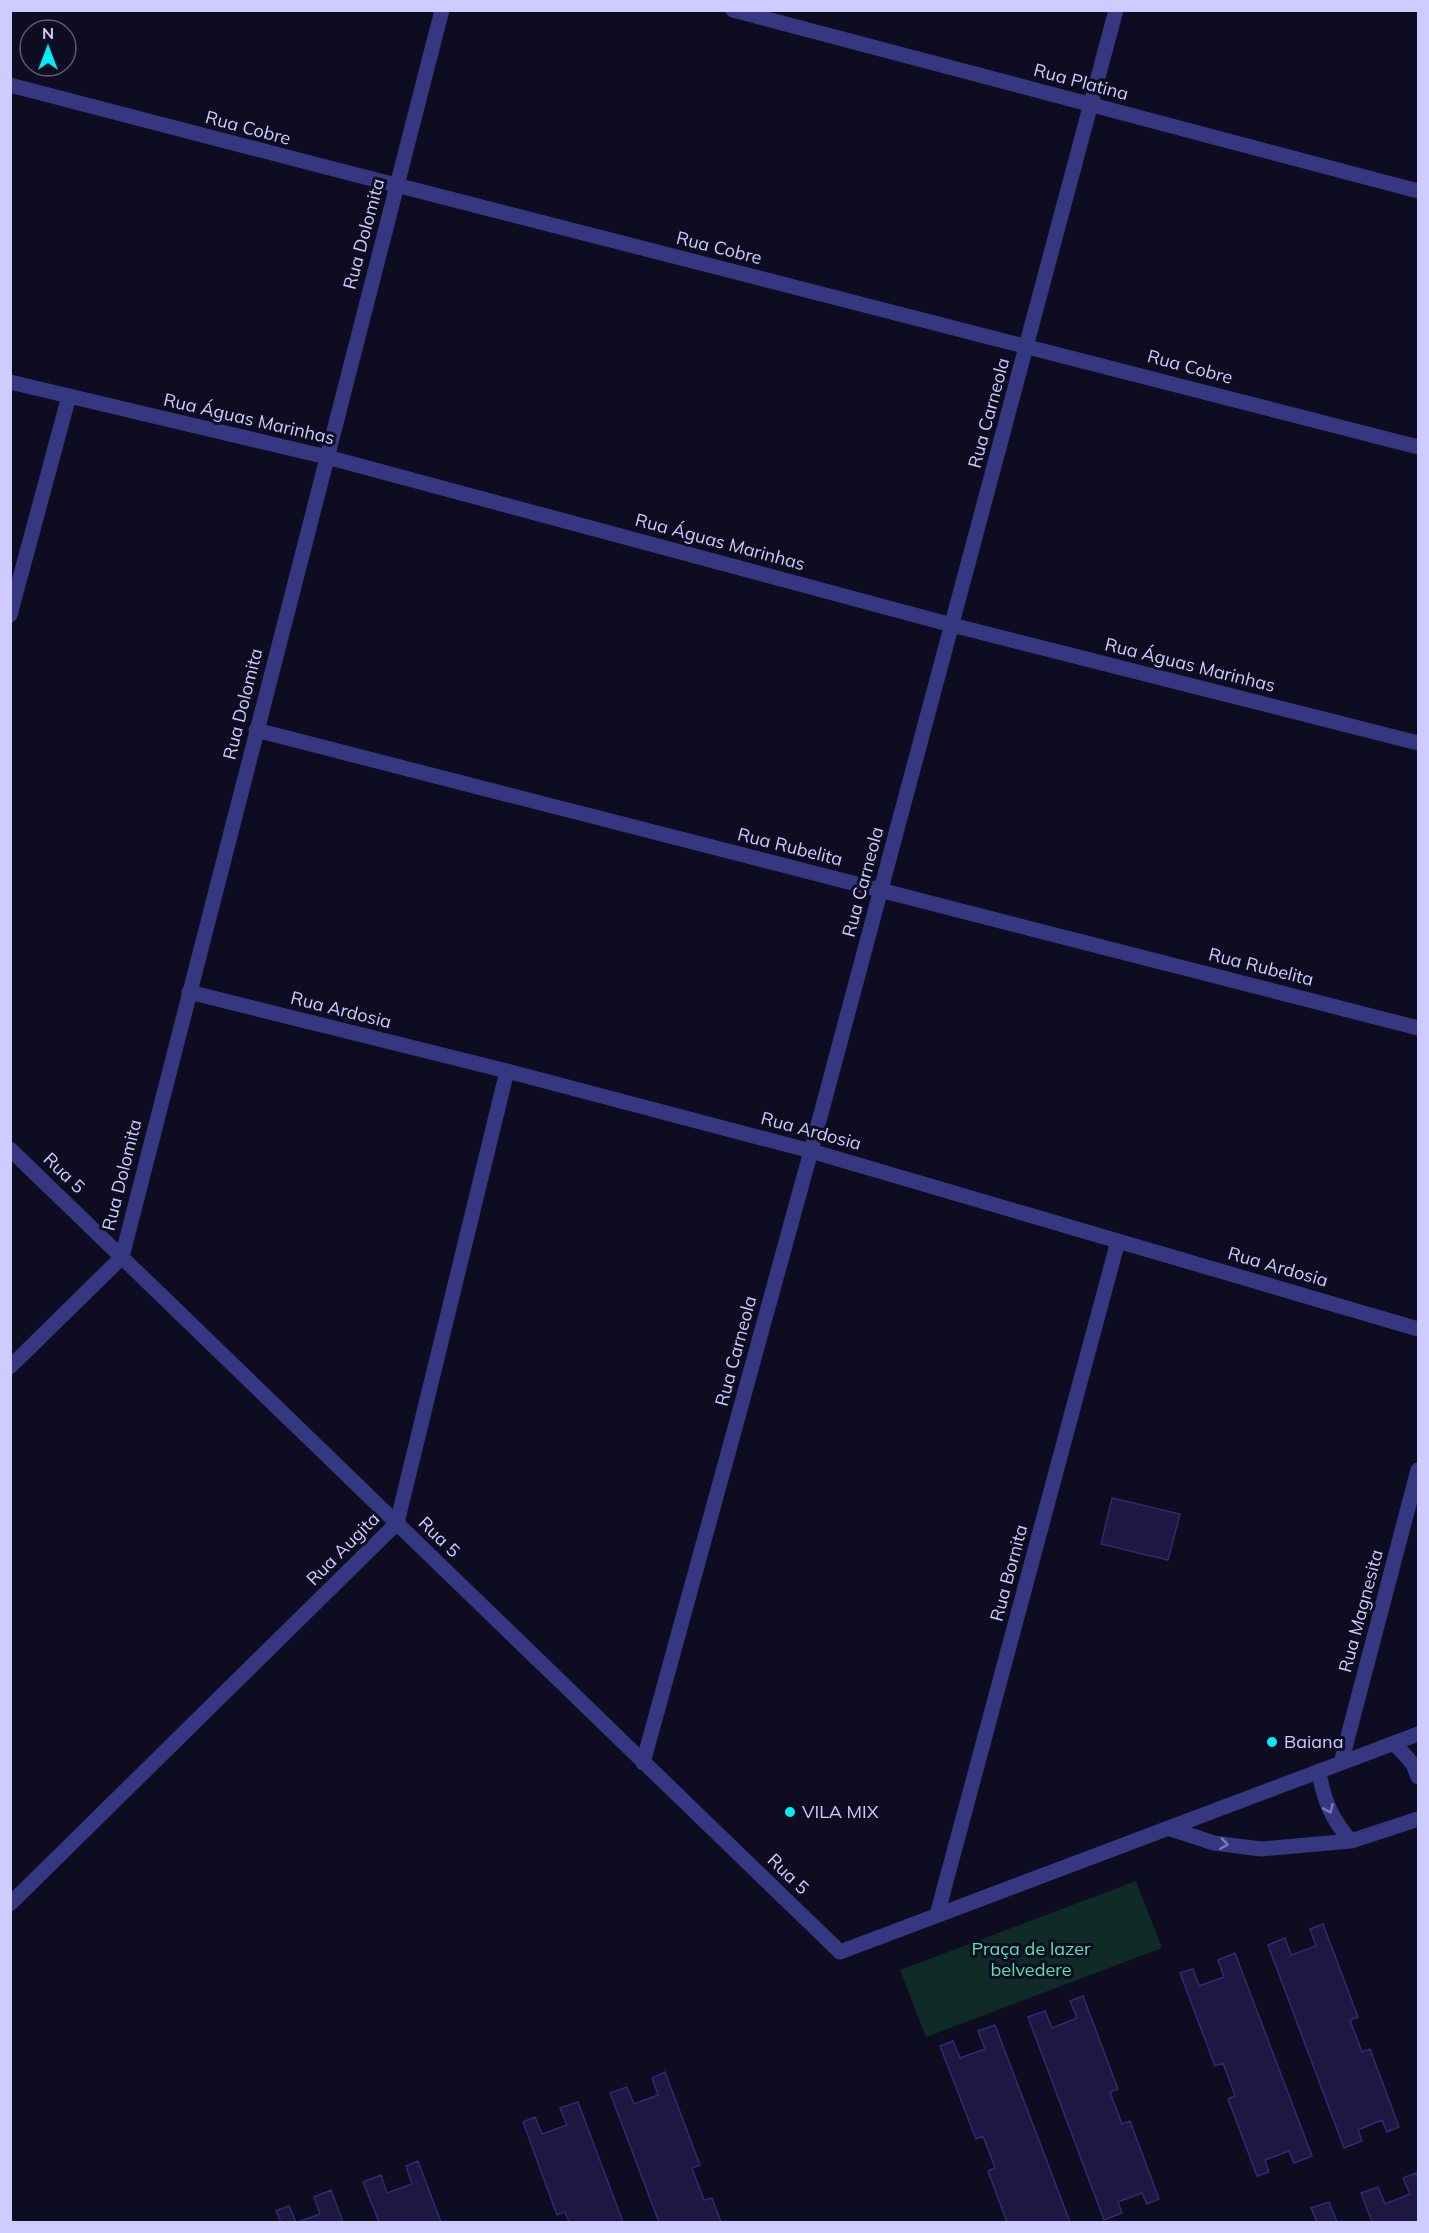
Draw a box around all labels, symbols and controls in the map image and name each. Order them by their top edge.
north arrow [18,18,78,78]
text: N [42,23,54,43]
street label: Rua Platina [1031,58,1131,105]
street label: Rua Cobre [203,105,293,150]
street label: Rua Dolomita [338,176,389,292]
street label: Rua Cobre [674,226,764,269]
street label: Rua Cobre [1145,344,1235,389]
street label: Rua Carneola [963,355,1014,471]
street label: Rua Águas Marinhas [161,388,337,449]
street label: Rua Águas Marinhas [633,508,808,575]
street label: Rua Águas Marinhas [1102,632,1278,697]
street label: Rua Dolomita [218,646,267,762]
street label: Rua Rubelita [735,822,845,871]
street label: Rua Carneola [837,824,888,940]
street label: Rua Rubelita [1206,942,1316,991]
street label: Rua Ardosia [288,986,394,1033]
street label: Rua Ardosia [758,1106,864,1155]
street label: Rua Dolomita [97,1117,146,1233]
street label: Rua 5 [39,1147,90,1198]
street label: Rua Ardosia [1225,1241,1331,1292]
street label: Rua Carneola [710,1293,761,1409]
street label: Rua Augita [301,1507,384,1590]
street label: Rua 5 [414,1511,465,1562]
street label: Rua Bornita [985,1522,1032,1624]
street label: Rua Magnesita [1333,1547,1388,1675]
place label: Baiana [1284,1730,1343,1753]
marker: Baiana [1265,1735,1279,1749]
place label: VILA MIX [802,1800,879,1823]
one-way arrow [1322,1802,1334,1813]
marker: VILA MIX [783,1805,797,1819]
one-way arrow [1219,1838,1228,1850]
street label: Rua 5 [763,1848,814,1899]
park label: Praça de lazer belvedere [972,1937,1091,1981]

